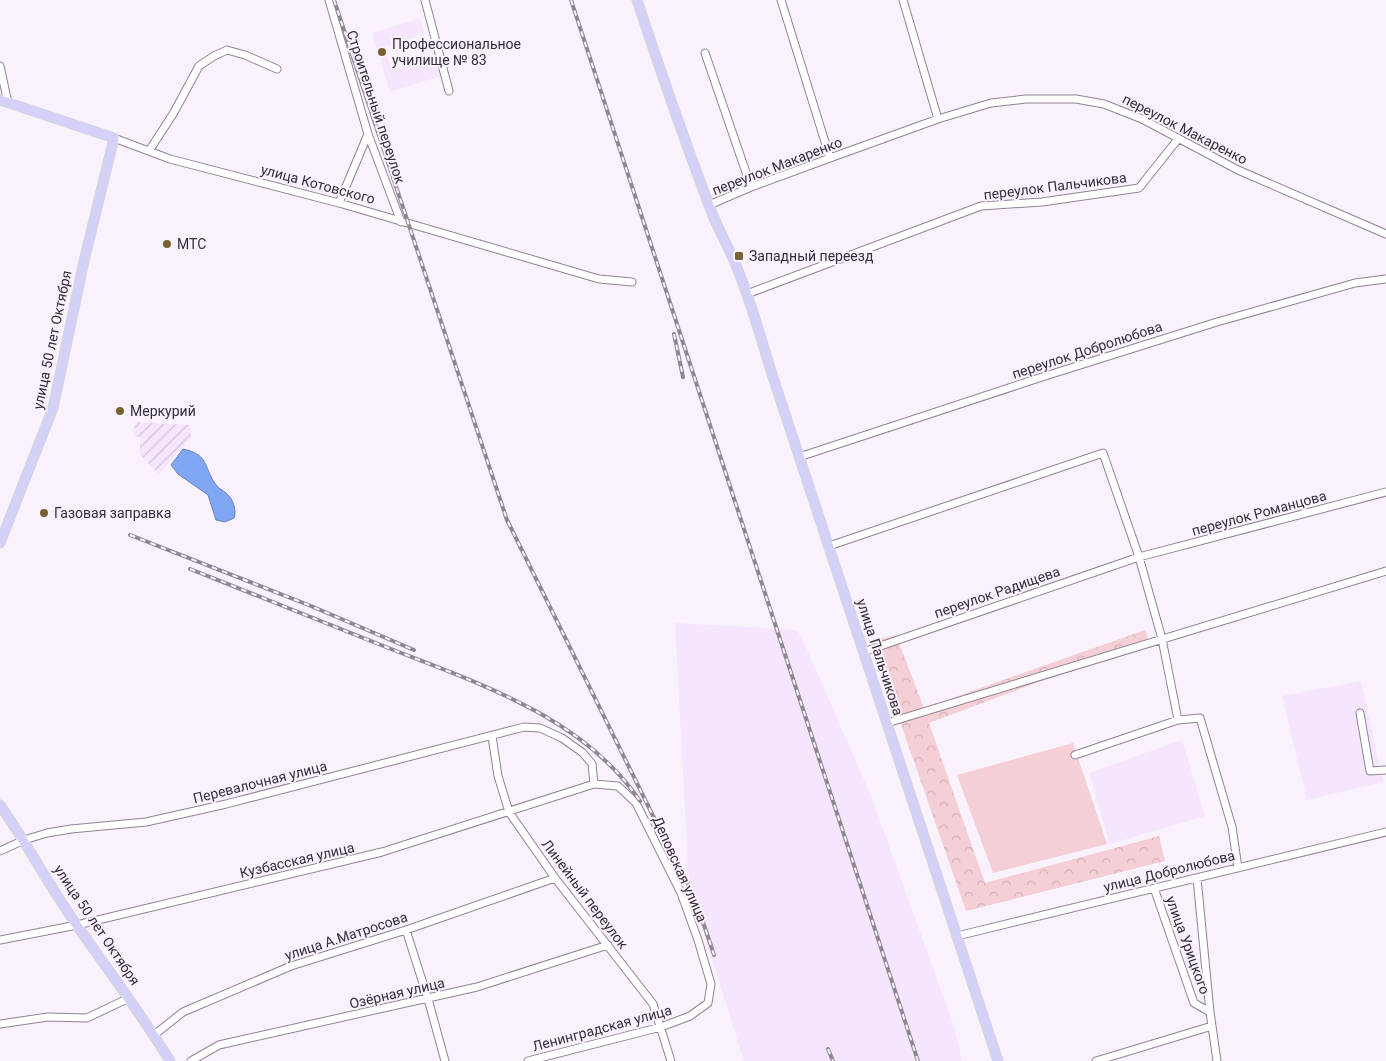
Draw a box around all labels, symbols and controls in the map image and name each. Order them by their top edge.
street label: Строительный переулок [344,28,409,186]
place label: Профессиональное училище № 83 [392,36,521,68]
marker: Профессиональное училище № 83 [376,46,388,58]
street label: переулок Макаренко [1120,91,1250,167]
street label: переулок Макаренко [710,134,844,198]
street label: улица Котовского [259,161,377,207]
street label: переулок Пальчикова [983,169,1127,203]
place label: МТС [177,236,206,252]
marker: МТС [161,238,173,250]
place label: Западный переезд [749,248,874,264]
marker: Западный переезд [733,250,745,262]
street label: улица 50 лет Октября [29,269,75,411]
street label: переулок Добролюбова [1010,318,1164,382]
place label: Меркурий [130,403,196,419]
marker: Меркурий [114,405,126,417]
street label: переулок Романцова [1190,487,1328,539]
place label: Газовая заправка [54,505,171,521]
marker: Газовая заправка [38,507,50,519]
street label: переулок Радищева [932,563,1062,621]
street label: улица Пальчикова [854,597,906,717]
street label: Перевалочная улица [191,758,329,806]
street label: Деповская улица [649,814,711,924]
street label: Линейный переулок [539,836,632,952]
street label: Кузбасская улица [238,839,356,881]
street label: улица Добролюбова [1102,847,1236,895]
street label: улица 50 лет Октября [51,862,143,988]
street label: улица Урицкого [1163,894,1213,996]
street label: улица А.Матросова [283,909,409,963]
street label: Озёрная улица [348,974,446,1012]
street label: Ленинградская улица [531,1002,673,1054]

